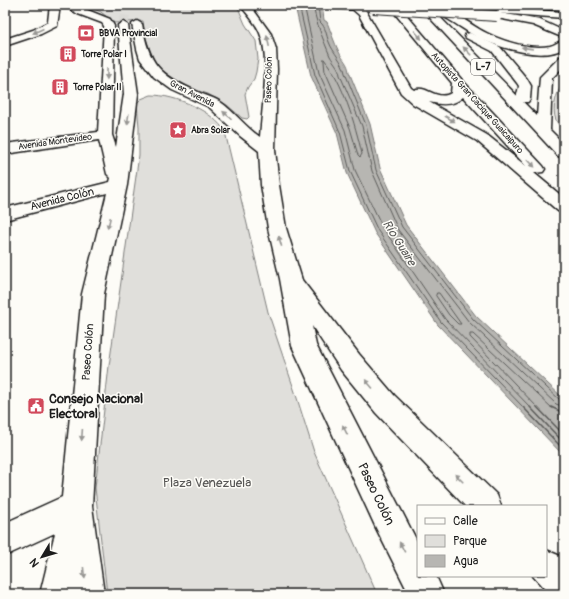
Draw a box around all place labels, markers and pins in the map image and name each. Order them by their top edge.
bank icon: BBVA Provincial [76,23,96,43]
place label: BBVA Provincial [99,28,158,39]
building icon: Torre Polar I [58,44,78,64]
place label: Torre Polar I [80,49,127,60]
building icon: Torre Polar II [50,77,70,97]
place label: Torre Polar II [72,82,121,93]
place icon: Abra Solar [168,120,188,140]
place label: Abra Solar [191,125,231,136]
place label: Consejo Nacional Electoral [49,391,143,422]
public building icon: Consejo Nacional Electoral [26,396,46,416]

